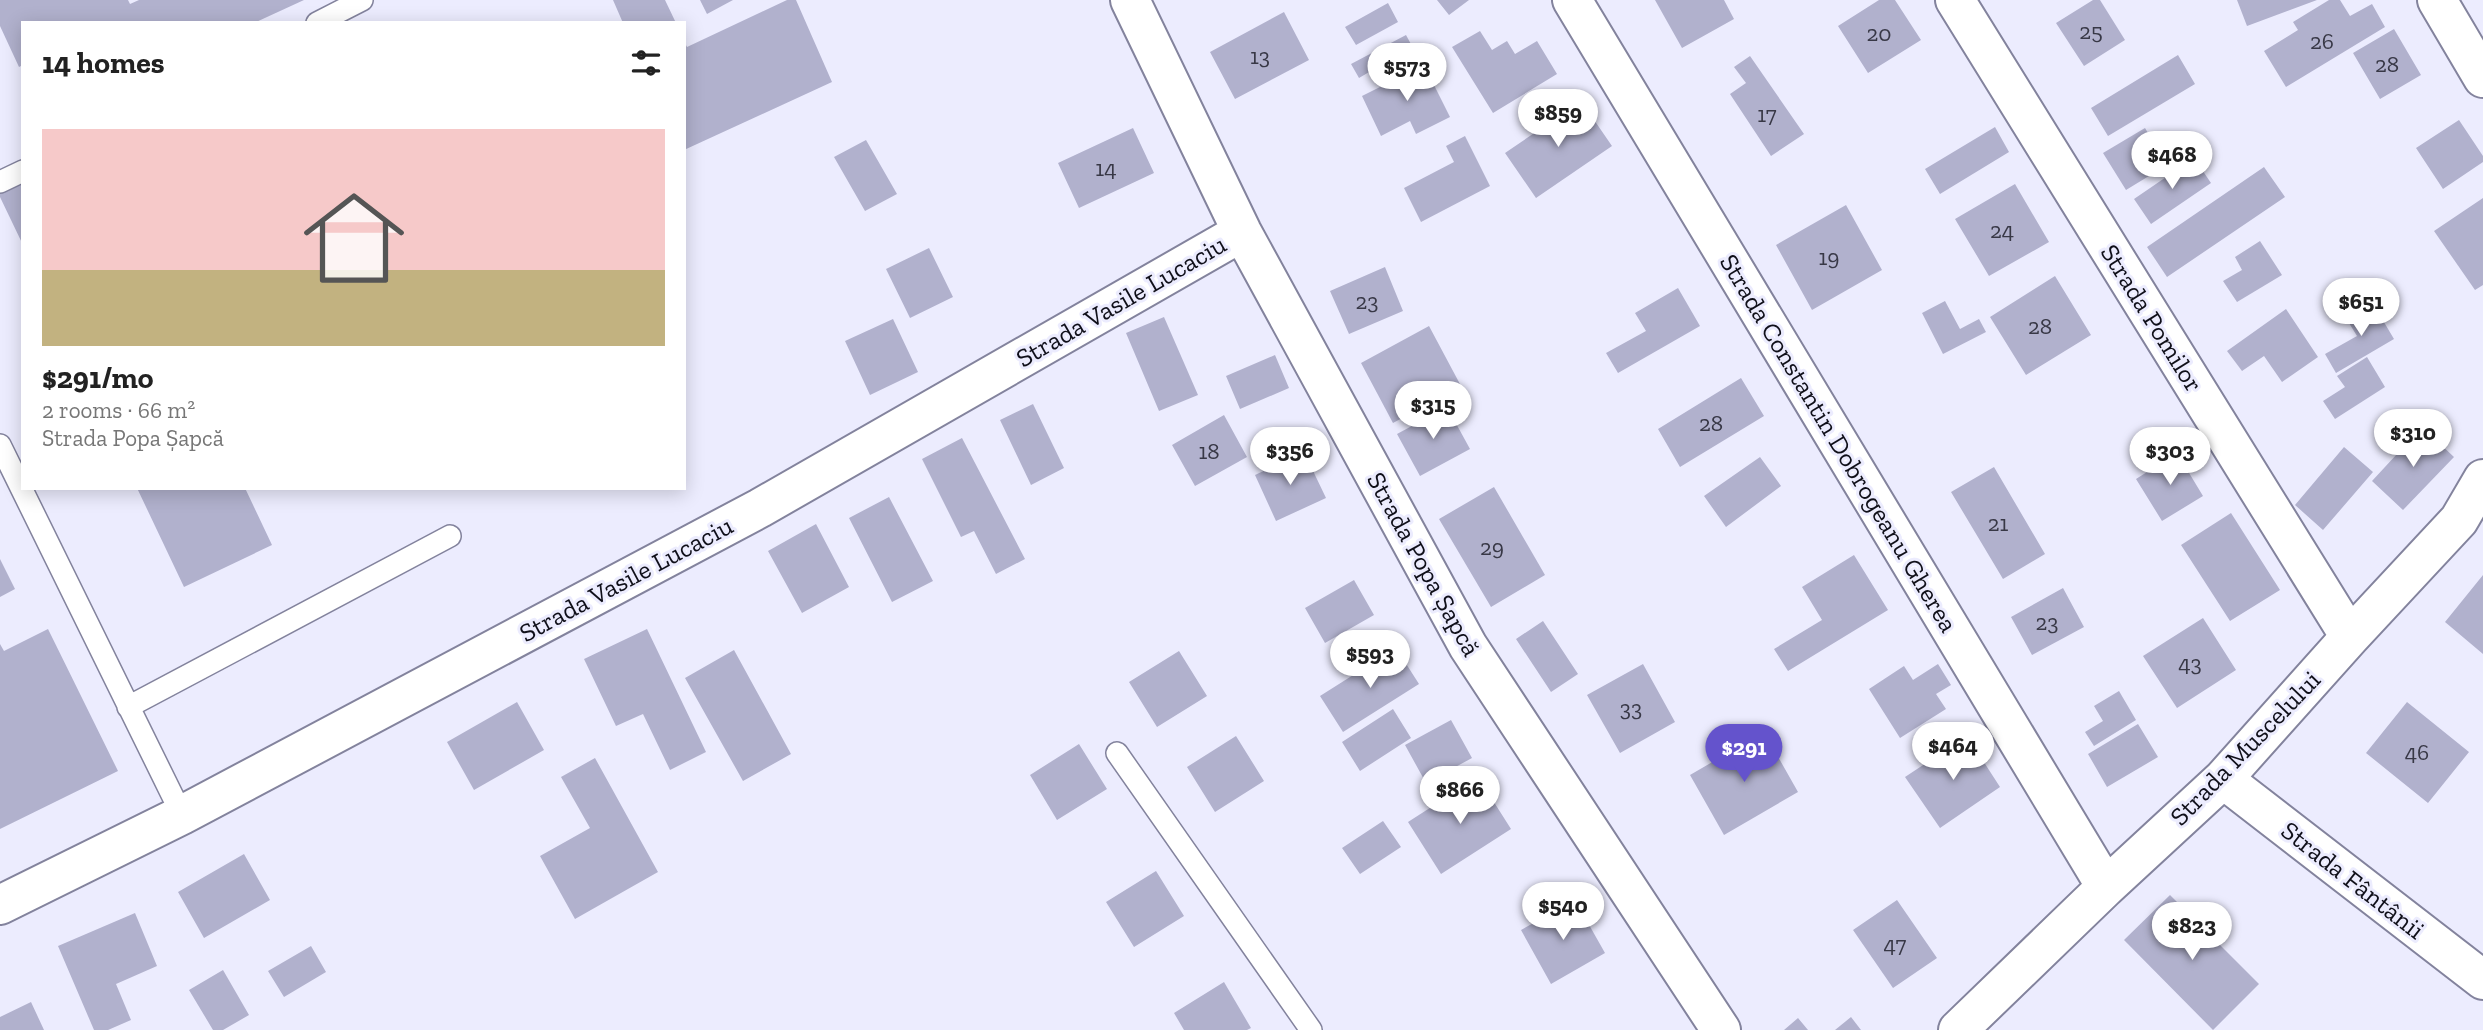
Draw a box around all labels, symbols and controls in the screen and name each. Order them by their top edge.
house number: 25 [2079,17,2103,45]
house number: 20 [1866,19,1892,47]
house number: 26 [2310,27,2334,55]
house number: 13 [1250,42,1270,70]
pin: $573 [1366,43,1448,103]
icon: filters [627,44,665,82]
text: 14 homes [42,45,165,81]
house number: 28 [2375,50,2399,78]
text: $573 [1384,52,1430,80]
pin: $859 [1517,90,1599,149]
text: $859 [1534,98,1582,126]
house number: 17 [1757,100,1777,128]
pin: $468 [2131,132,2213,191]
text: $468 [2147,140,2197,168]
house number: 14 [1095,154,1117,182]
icon: home [291,175,417,301]
house number: 24 [1990,216,2014,244]
street label: Strada Vasile Lucaciu [1010,228,1232,374]
street label: Strada Pomilor [2094,238,2210,398]
house number: 19 [1818,243,1840,271]
street label: Strada Constantin Dobrogeanu Gherea [1713,248,1965,638]
pin: $651 [2320,278,2402,338]
house number: 23 [1355,287,1379,315]
text: $651 [2339,287,2383,315]
house number: 28 [2028,312,2052,340]
text: $291/mo [42,360,153,396]
pin: $315 [1392,382,1474,441]
text: $315 [1411,390,1455,418]
text: 2 rooms · 66 m² [42,396,195,424]
house number: 28 [1699,409,1723,437]
pin: $310 [2372,410,2454,469]
text: $310 [2390,418,2436,446]
text: Strada Popa Șapcă [42,424,224,452]
pin: $356 [1249,428,1331,487]
pin: $303 [2129,428,2211,487]
text: $356 [1266,436,1314,464]
text: $303 [2145,436,2195,464]
house number: 18 [1198,437,1220,465]
street label: Strada Popa Șapcă [1360,466,1488,662]
street label: Strada Vasile Lucaciu [514,509,739,649]
house number: 21 [1988,509,2008,537]
house number: 29 [1480,533,1504,561]
house number: 23 [2035,608,2059,636]
pin: $593 [1329,630,1411,690]
text: $593 [1346,639,1394,667]
house number: 43 [2178,649,2202,677]
street label: Strada Muscelului [2163,664,2327,832]
house number: 33 [1620,694,1642,722]
pin: $464 [1912,722,1994,782]
pin: $291 [1703,724,1785,784]
text: $464 [1928,731,1978,759]
text: $291 [1721,733,1767,761]
house number: 46 [2405,738,2429,766]
pin: $866 [1419,766,1501,826]
text: $866 [1436,775,1484,803]
street label: Strada Fântânii [2275,814,2431,946]
pin: $540 [1522,883,1604,942]
text: $540 [1538,891,1588,919]
pin: $823 [2151,902,2233,962]
text: $823 [2168,911,2216,939]
house number: 47 [1884,930,1907,958]

